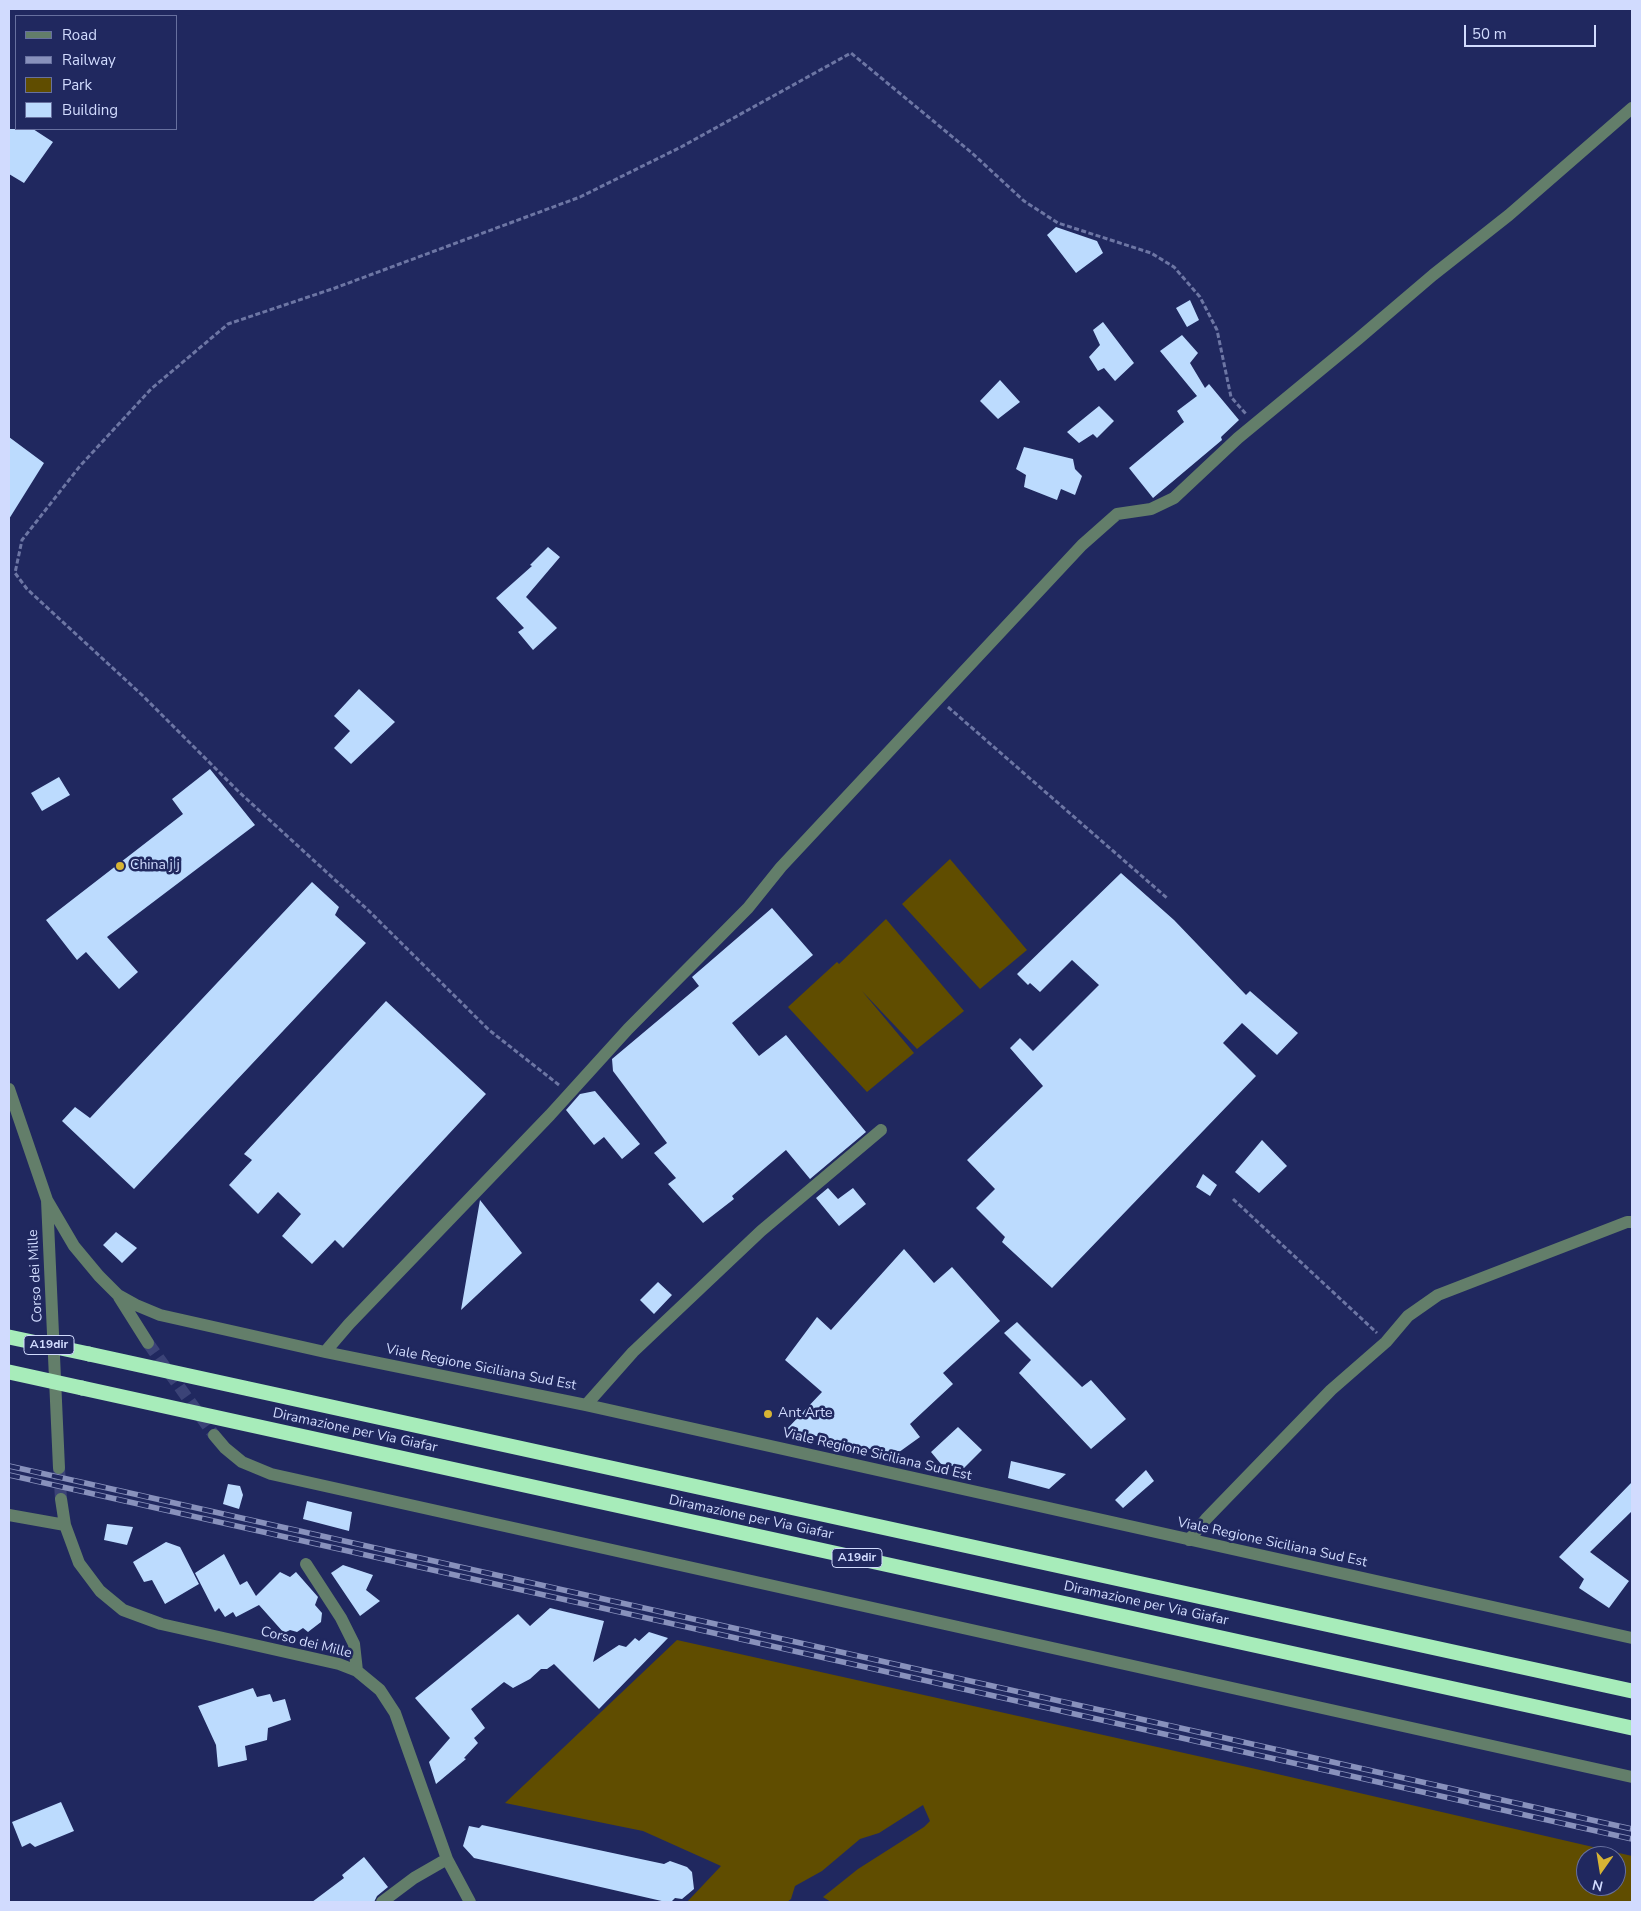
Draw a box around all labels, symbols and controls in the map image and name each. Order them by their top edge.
legend [15,15,178,130]
scale bar [1466,15,1598,47]
text: 50 m [1472,24,1507,44]
text: Road [62,25,97,45]
text: Railway [62,50,116,70]
text: Park [62,75,92,95]
text: Building [62,100,118,120]
place label: China j j [130,858,180,874]
marker: China j j [114,860,126,872]
street label: Corso dei Mille [25,1229,47,1323]
road number: A19dir [24,1336,74,1354]
street label: Viale Regione Siciliana Sud Est [384,1341,578,1395]
street label: Diramazione per Via Giafar [271,1405,439,1457]
place label: Ant Arte [778,1406,833,1422]
marker: Ant Arte [762,1408,774,1420]
street label: Viale Regione Siciliana Sud Est [781,1425,973,1485]
street label: Diramazione per Via Giafar [667,1492,835,1544]
street label: Viale Regione Siciliana Sud Est [1176,1515,1368,1571]
road number: A19dir [832,1549,882,1568]
street label: Diramazione per Via Giafar [1062,1578,1230,1630]
street label: Corso dei Mille [259,1624,353,1662]
north arrow [1576,1846,1626,1896]
text: N [1591,1875,1605,1896]

